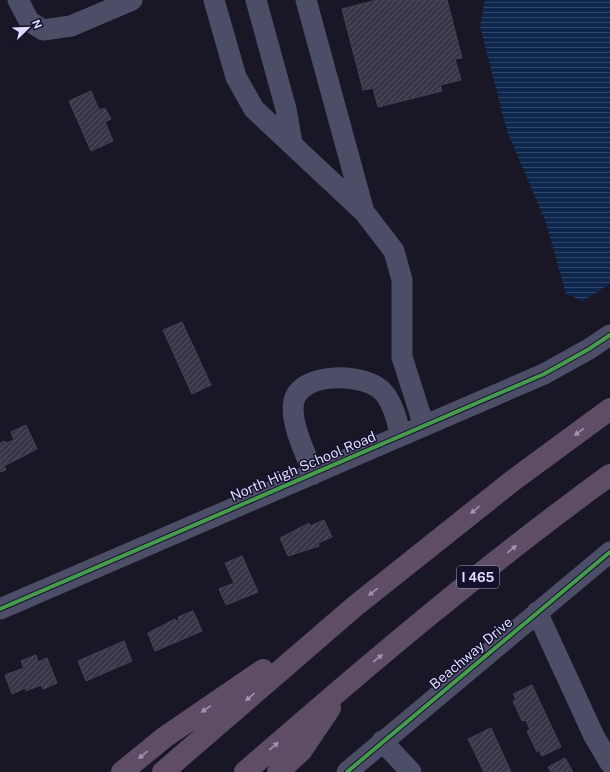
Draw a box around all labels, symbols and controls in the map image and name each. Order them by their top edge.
north arrow [8,8,48,48]
text: N [30,18,44,30]
street label: North High School Road [228,428,378,504]
one-way arrow [573,428,584,436]
one-way arrow [470,506,480,515]
one-way arrow [507,545,518,554]
road number: I 465 [457,566,499,588]
one-way arrow [368,587,379,596]
street label: Beachway Drive [426,614,516,692]
one-way arrow [373,653,384,662]
one-way arrow [245,692,255,701]
one-way arrow [201,705,211,713]
one-way arrow [269,742,279,751]
one-way arrow [138,750,149,759]

